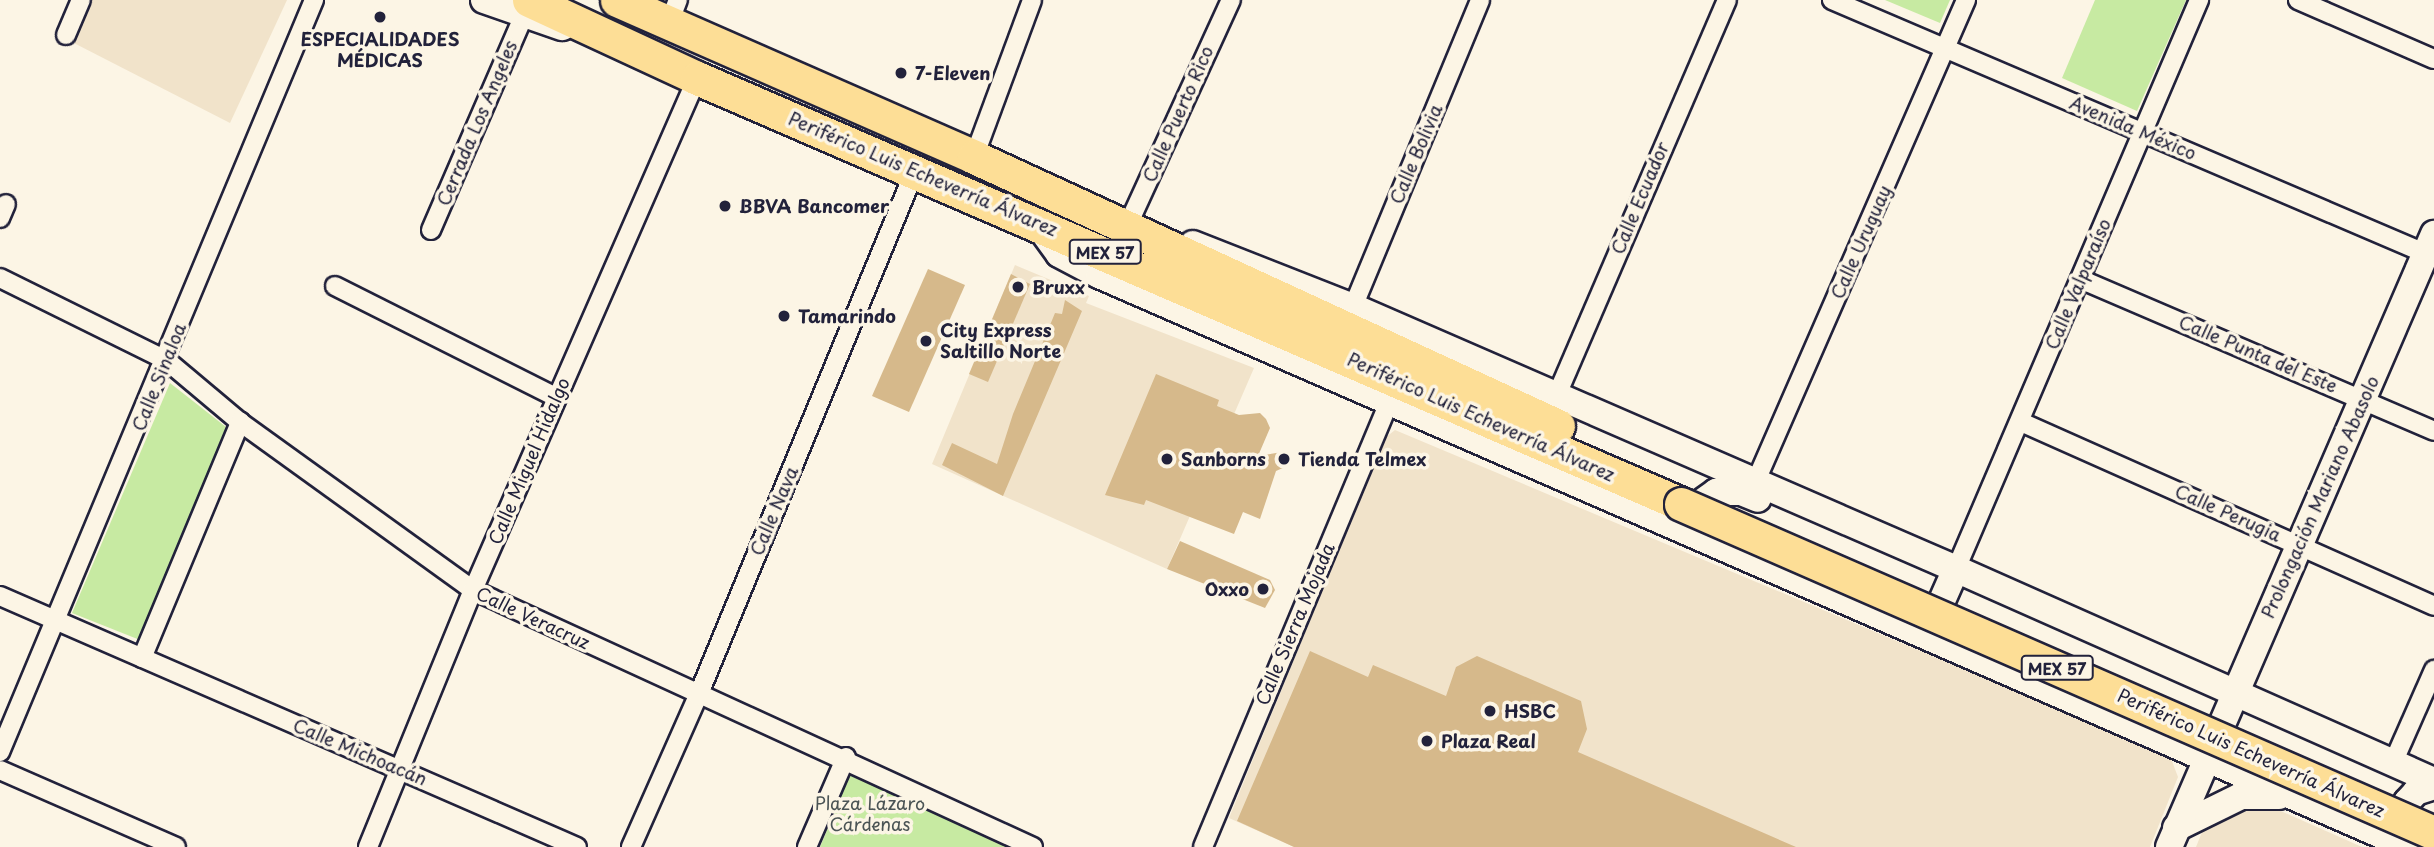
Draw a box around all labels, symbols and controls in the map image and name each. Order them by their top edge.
marker: ESPECIALIDADES MÉDICAS [370,7,390,27]
place label: ESPECIALIDADES MÉDICAS [301,29,459,72]
street label: Cerrada Los Angeles [432,36,522,210]
street label: Calle Puerto Rico [1138,41,1218,187]
place label: 7-Eleven [915,62,990,84]
marker: 7-Eleven [893,65,909,81]
street label: Avenida México [2067,92,2199,164]
street label: Calle Bolivia [1385,101,1447,207]
street label: Periférico Luis Echeverría Álvarez [785,107,1061,241]
street label: Calle Ecuador [1606,138,1674,258]
street label: Calle Uruguay [1826,181,1896,303]
place label: BBVA Bancomer [739,195,889,217]
marker: BBVA Bancomer [717,198,733,214]
street label: Calle Valparaíso [2041,215,2115,353]
road number: MEX 57 [1066,240,1144,264]
place label: Bruxx [1032,276,1085,298]
marker: Bruxx [1010,279,1026,295]
place label: Tamarindo [798,305,896,327]
marker: Tamarindo [776,308,792,324]
street label: Calle Punta del Este [2174,310,2342,398]
street label: Calle Sinaloa [127,319,191,435]
place label: City Express Saltillo Norte [940,320,1062,362]
marker: City Express Saltillo Norte [918,333,934,349]
street label: Periférico Luis Echeverría Álvarez [1343,348,1619,486]
street label: Prolongación Mariano Abasolo [2257,373,2383,621]
street label: Calle Miguel Hidalgo [484,374,574,548]
place label: Sanborns [1181,448,1266,470]
place label: Tienda Telmex [1298,448,1426,470]
marker: Sanborns [1159,451,1175,467]
marker: Tienda Telmex [1276,451,1292,467]
street label: Calle Nava [746,463,802,559]
street label: Calle Perugia [2171,480,2285,546]
street label: Calle Sierra Mojada [1251,540,1339,708]
place label: Oxxo [1205,578,1249,600]
marker: Oxxo [1255,581,1271,597]
street label: Calle Veracruz [472,582,594,654]
road number: MEX 57 [2018,656,2096,680]
street label: Periférico Luis Echeverría Álvarez [2113,684,2389,822]
place label: HSBC [1504,700,1556,722]
marker: HSBC [1482,703,1498,719]
street label: Calle Michoacán [290,714,430,790]
place label: Plaza Real [1441,730,1537,752]
marker: Plaza Real [1419,733,1435,749]
park label: Plaza Lázaro Cárdenas [815,793,925,836]

